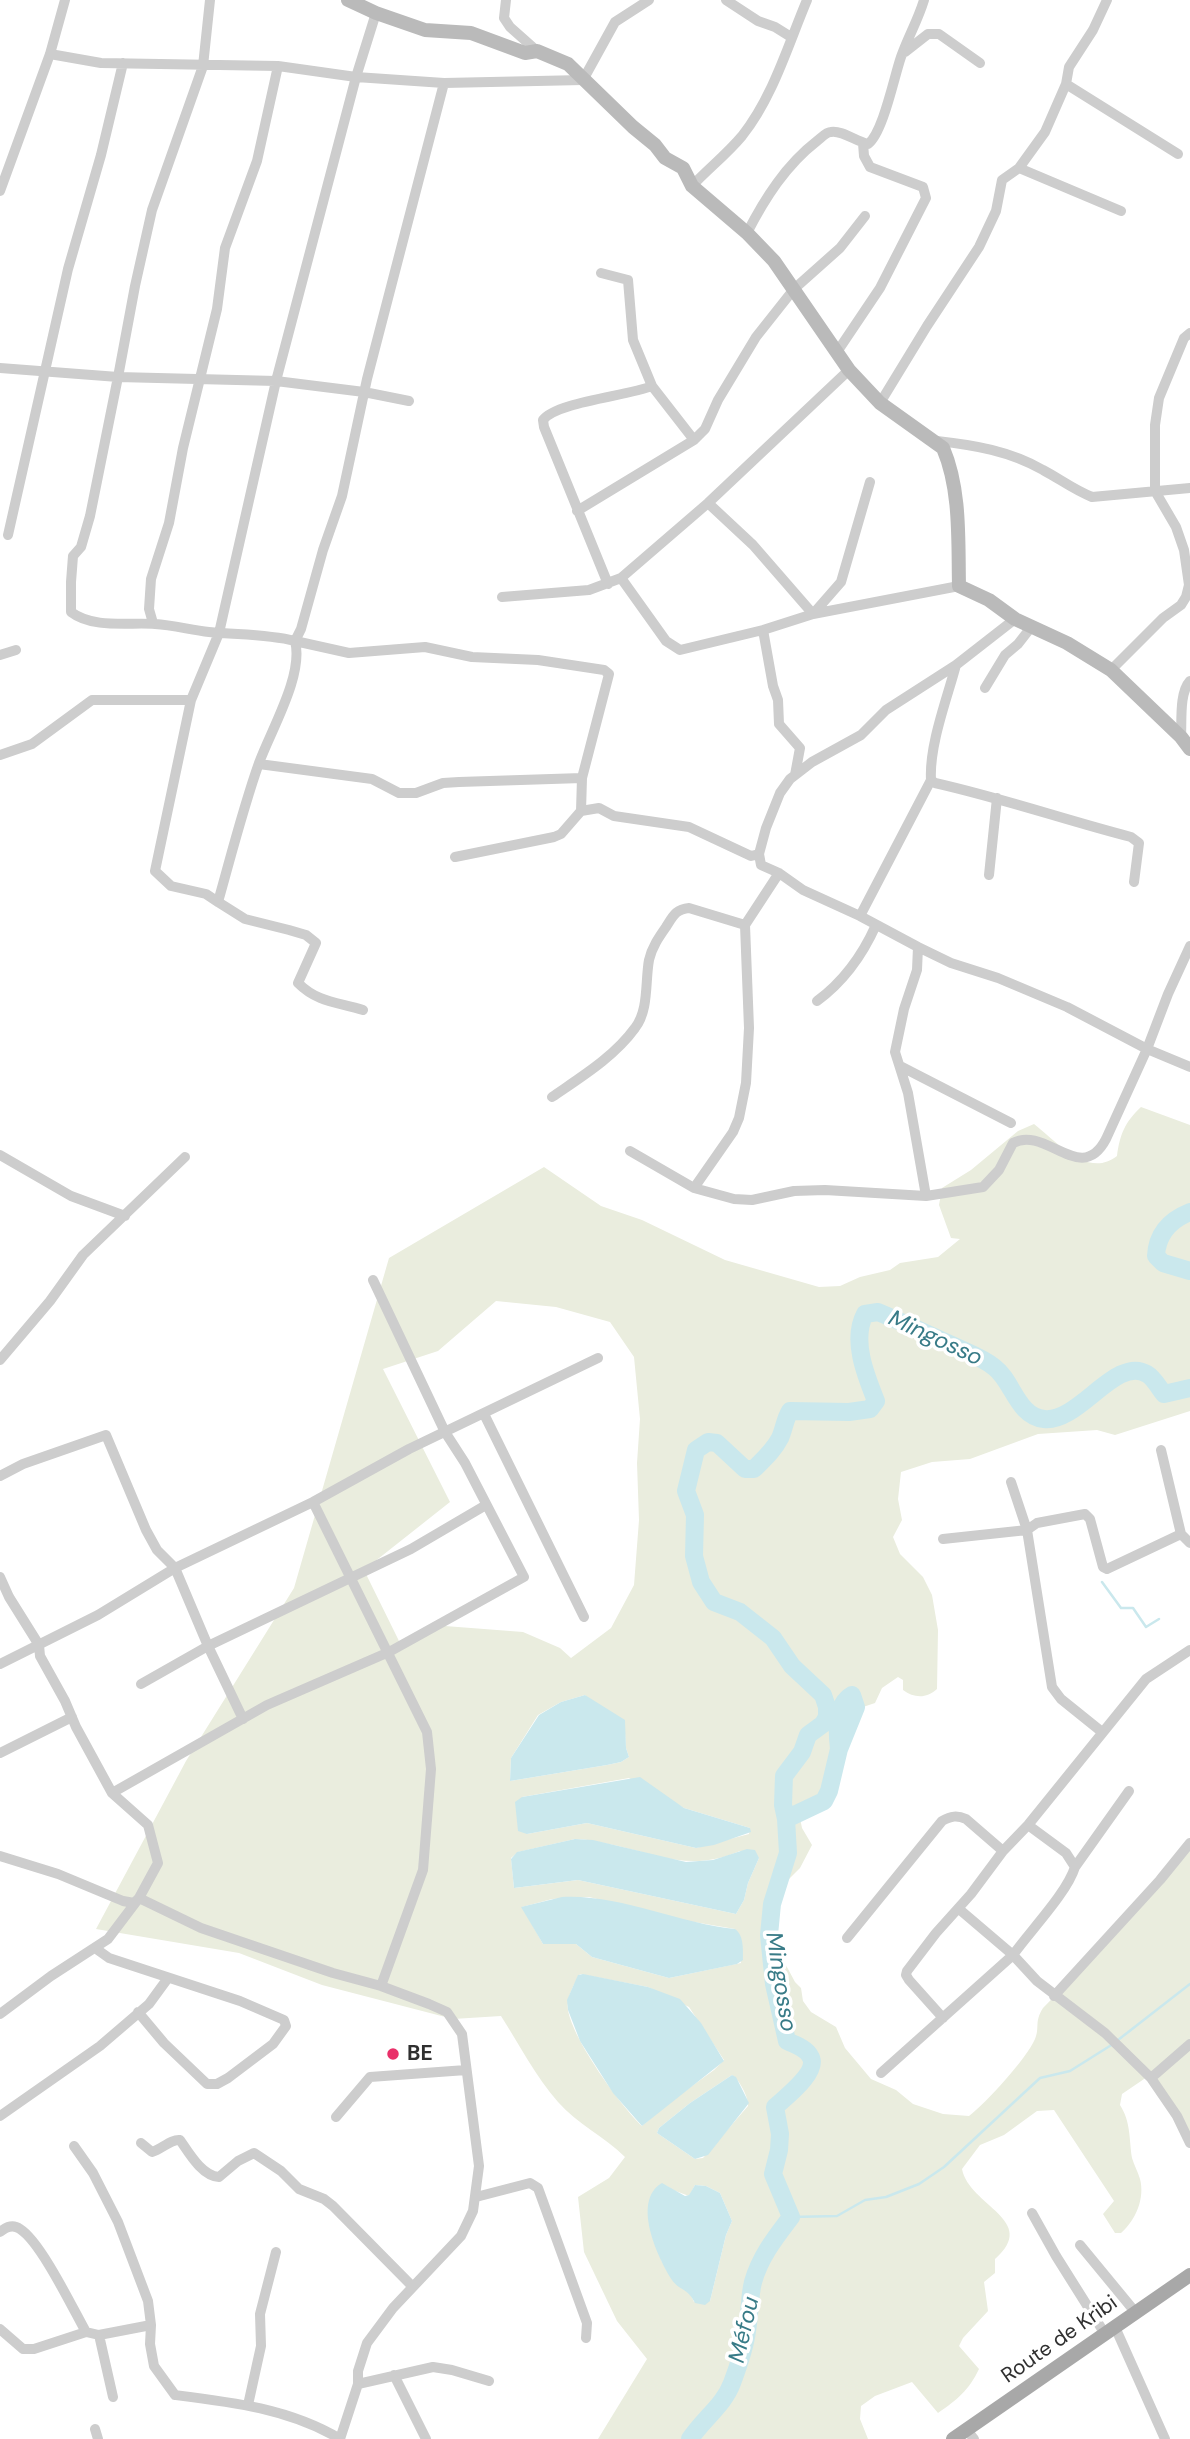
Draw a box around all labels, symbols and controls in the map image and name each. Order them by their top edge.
water label: Mingosso [884,1305,986,1373]
water label: Mingosso [759,1930,801,2034]
place label: BE [407,2041,433,2067]
marker: BE [385,2046,401,2062]
street label: Route de Kribi [997,2291,1123,2389]
water label: Méfou [724,2294,766,2366]

